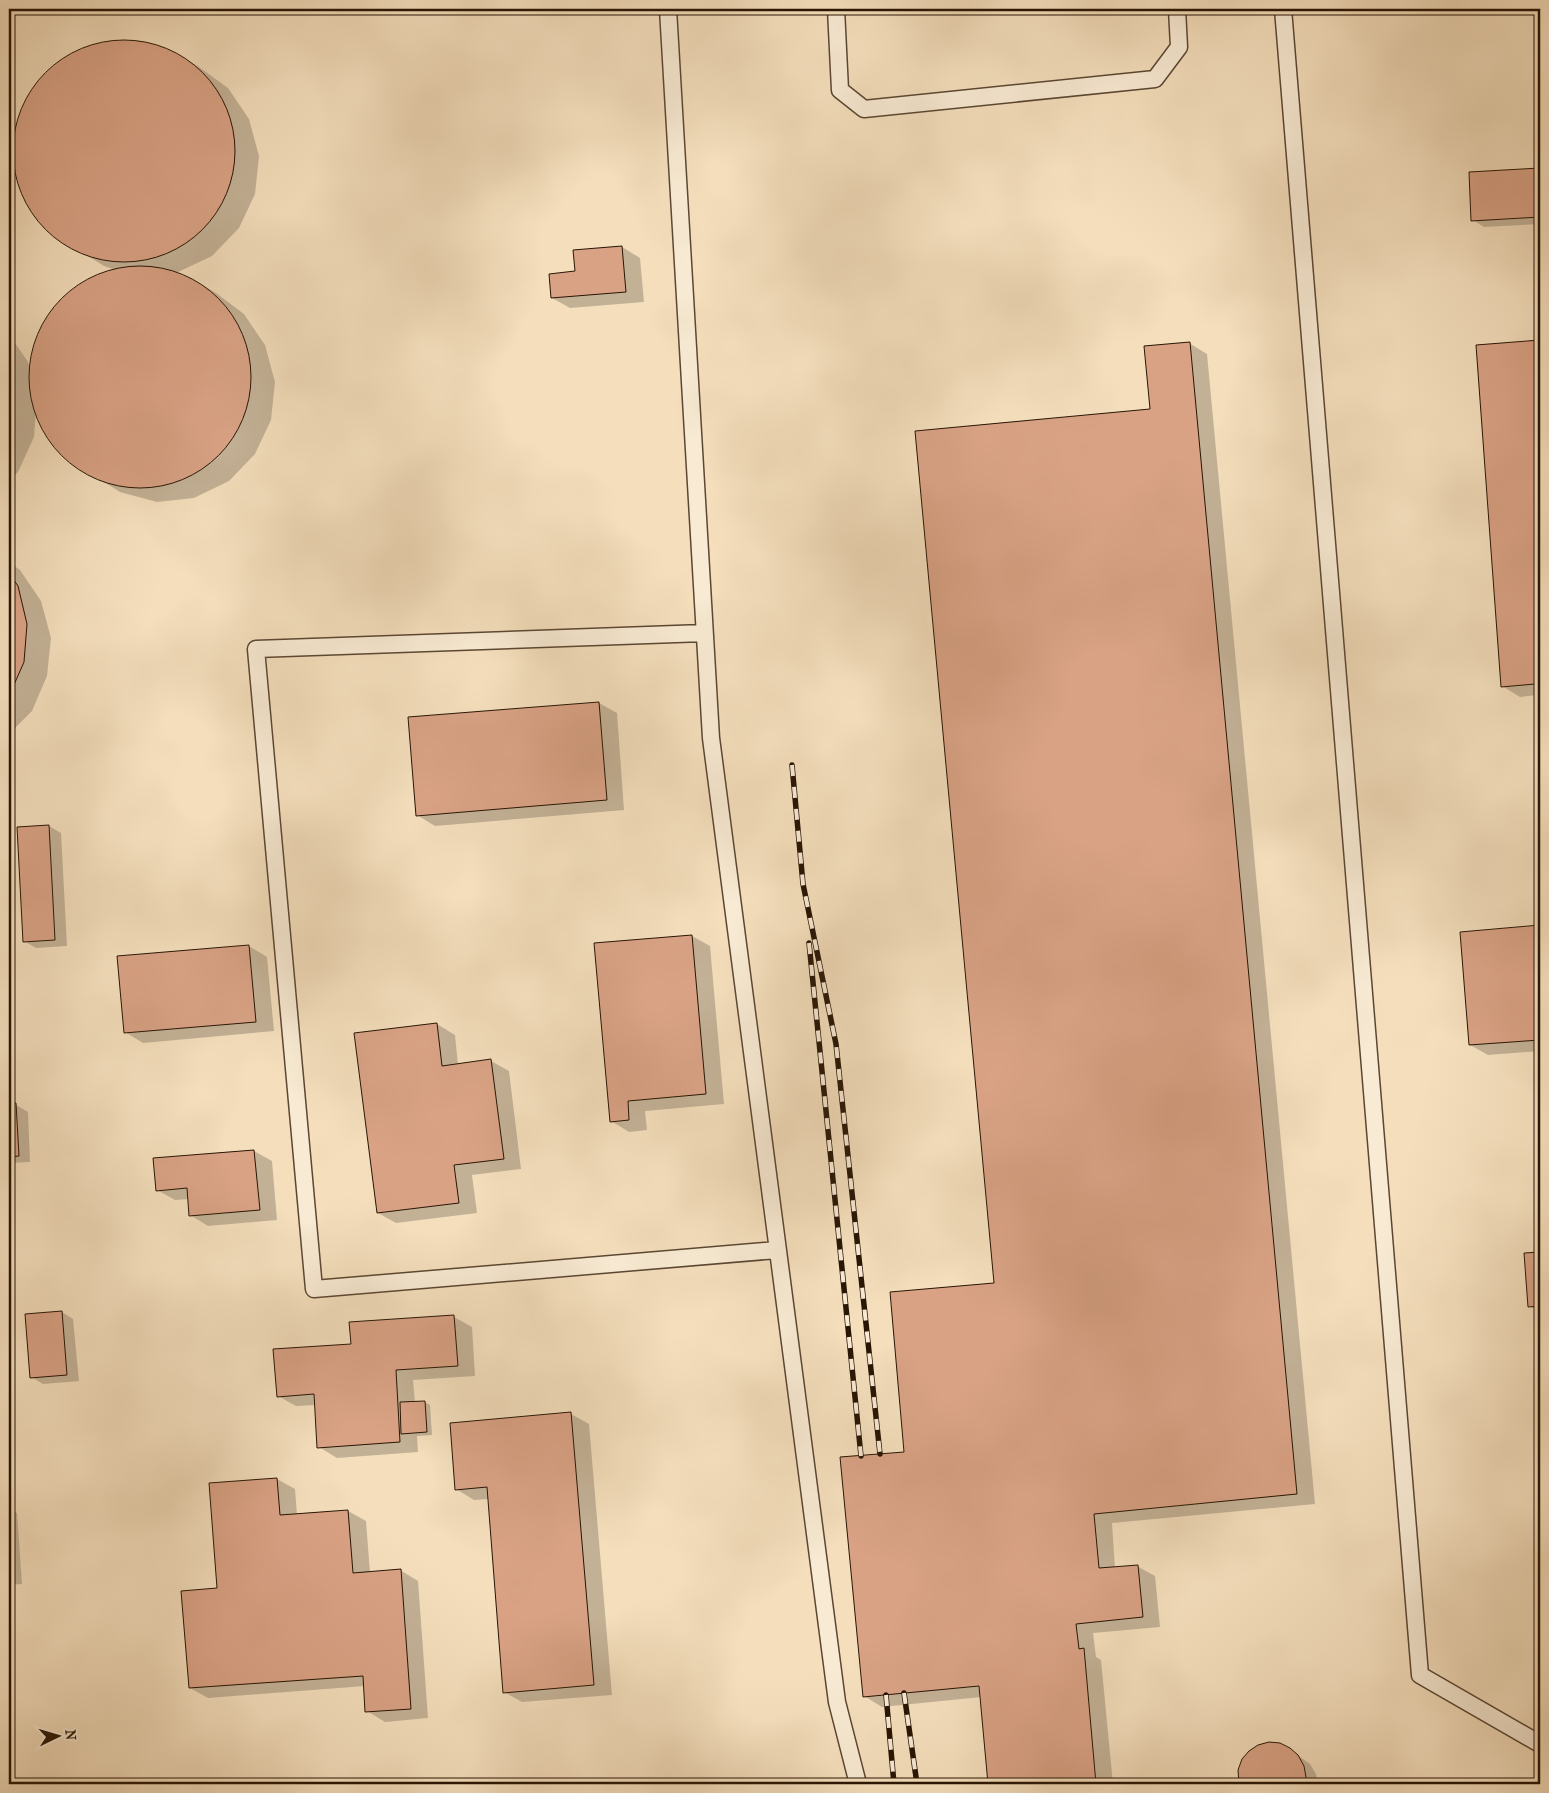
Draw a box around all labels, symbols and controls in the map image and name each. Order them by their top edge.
north arrow [32,1710,82,1760]
text: N [62,1729,79,1741]

